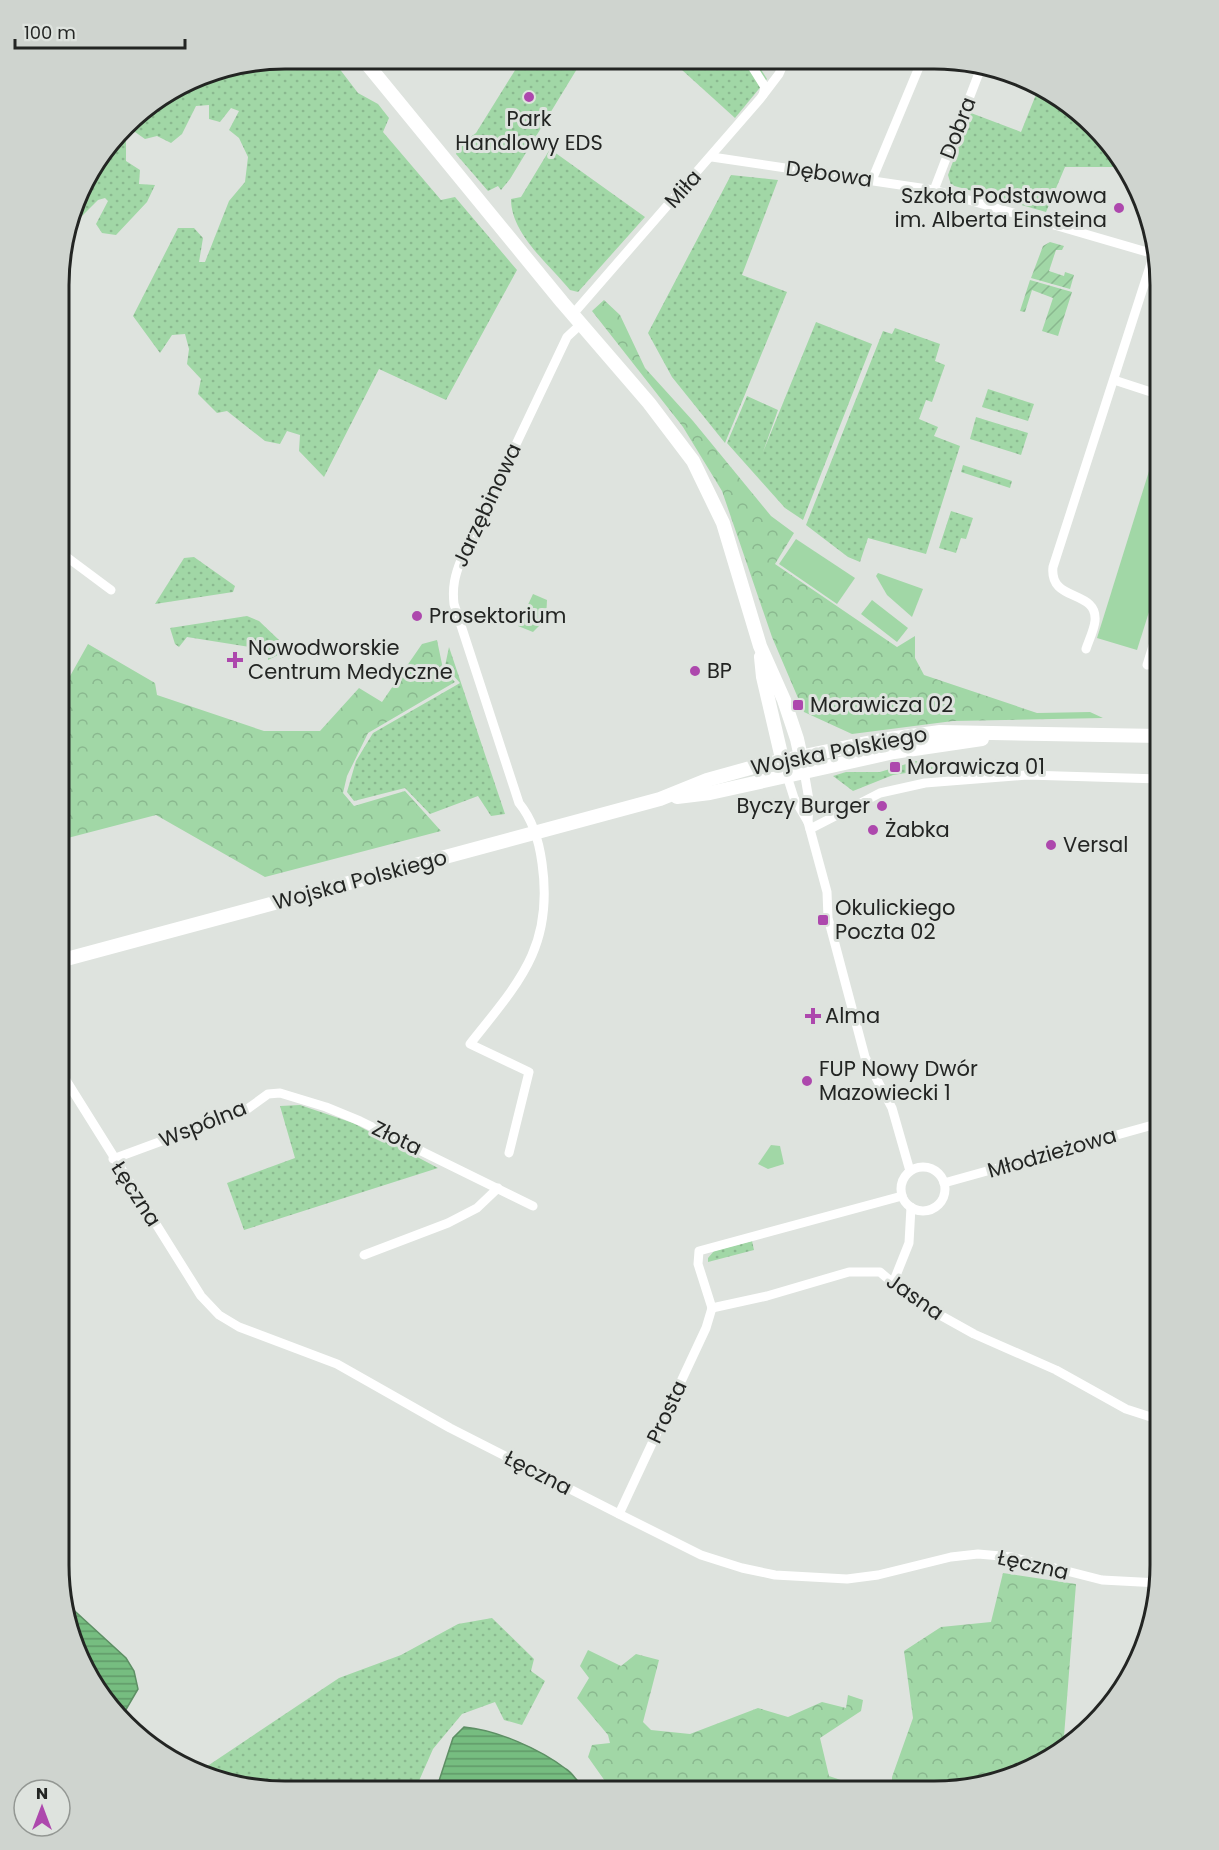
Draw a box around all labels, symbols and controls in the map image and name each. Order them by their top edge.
scale bar [15,12,184,50]
text: 100 m [24,20,76,45]
marker: Park Handlowy EDS [522,90,536,104]
street label: Dobra [932,93,983,163]
place label: Park Handlowy EDS [455,104,603,157]
street label: Dębowa [784,153,874,194]
street label: Miła [658,163,708,214]
place label: Szkoła Podstawowa im. Alberta Einsteina [895,181,1107,234]
marker: Szkoła Podstawowa im. Alberta Einsteina [1112,201,1126,215]
street label: Jarzębinowa [445,438,528,571]
place label: Prosektorium [429,601,566,630]
marker: Prosektorium [410,609,424,623]
place label: Nowodworskie Centrum Medyczne [248,633,453,686]
marker: Nowodworskie Centrum Medyczne [226,651,244,669]
place label: BP [707,656,732,685]
marker: BP [688,664,702,678]
place label: Morawicza 02 [810,690,953,719]
marker: Morawicza 02 [791,698,805,712]
street label: Wojska Polskiego [748,719,930,782]
place label: Morawicza 01 [907,752,1045,781]
marker: Morawicza 01 [888,760,902,774]
place label: Byczy Burger [736,791,870,820]
marker: Byczy Burger [875,799,889,813]
place label: Żabka [885,815,950,844]
marker: Żabka [866,823,880,837]
place label: Versal [1063,830,1128,859]
marker: Versal [1044,838,1058,852]
street label: Wojska Polskiego [270,842,450,917]
place label: Okulickiego Poczta 02 [835,893,955,946]
marker: Okulickiego Poczta 02 [816,913,830,927]
place label: Alma [825,1001,880,1030]
marker: Alma [806,1009,820,1023]
place label: FUP Nowy Dwór Mazowiecki 1 [819,1054,978,1107]
marker: FUP Nowy Dwór Mazowiecki 1 [800,1074,814,1088]
street label: Wspólna [155,1093,251,1154]
street label: Złota [368,1113,427,1162]
street label: Młodzieżowa [984,1120,1120,1185]
street label: Łęczna [105,1156,168,1232]
street label: Jasna [881,1266,950,1327]
street label: Prosta [639,1376,694,1448]
street label: Łęczna [500,1443,577,1502]
street label: Łęczna [995,1542,1072,1587]
north arrow [12,1778,72,1838]
text: N [36,1782,48,1805]

